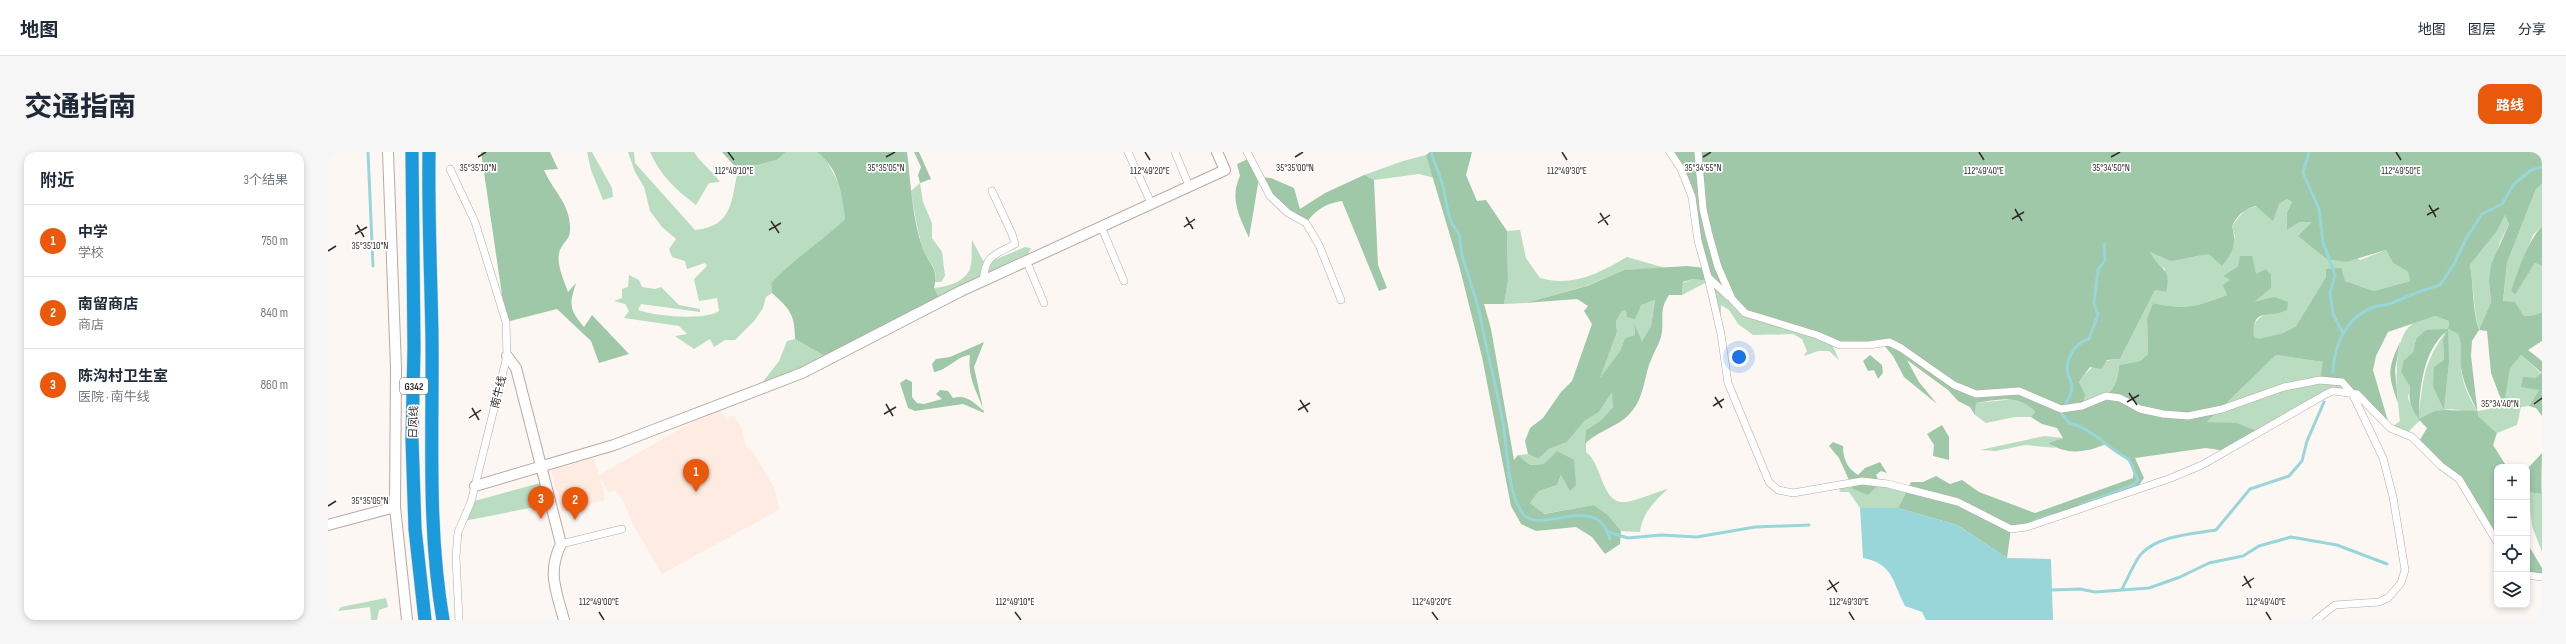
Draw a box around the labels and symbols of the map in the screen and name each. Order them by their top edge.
text: 35°35'10"N [460,162,496,174]
text: 35°35'05"N [867,162,905,174]
text: 35°35'00"N [1276,162,1314,174]
text: 35°34'55"N [1684,162,1722,174]
text: 35°34'50"N [2092,162,2130,174]
text: 112°49'10"E [714,165,754,177]
text: 112°49'20"E [1130,165,1170,177]
text: 112°49'30"E [1547,165,1587,177]
text: 112°49'40"E [1964,165,2004,177]
text: 112°49'50"E [2381,165,2421,177]
text: 35°35'10"N [352,240,388,252]
your location [1729,347,1749,367]
street label: 南牛线 [488,375,509,410]
road number: G342 [400,378,428,394]
text: 35°34'40"N [2481,398,2519,410]
street label: 日凤线 [406,405,421,439]
pin: 1 [683,459,709,492]
pin: 3 [528,486,554,519]
pin: 2 [562,487,588,520]
text: 35°35'05"N [351,495,389,507]
text: 112°49'00"E [579,596,619,608]
text: 112°49'10"E [995,596,1035,608]
text: 112°49'20"E [1412,596,1452,608]
text: 112°49'30"E [1829,596,1869,608]
text: 112°49'40"E [2246,596,2286,608]

